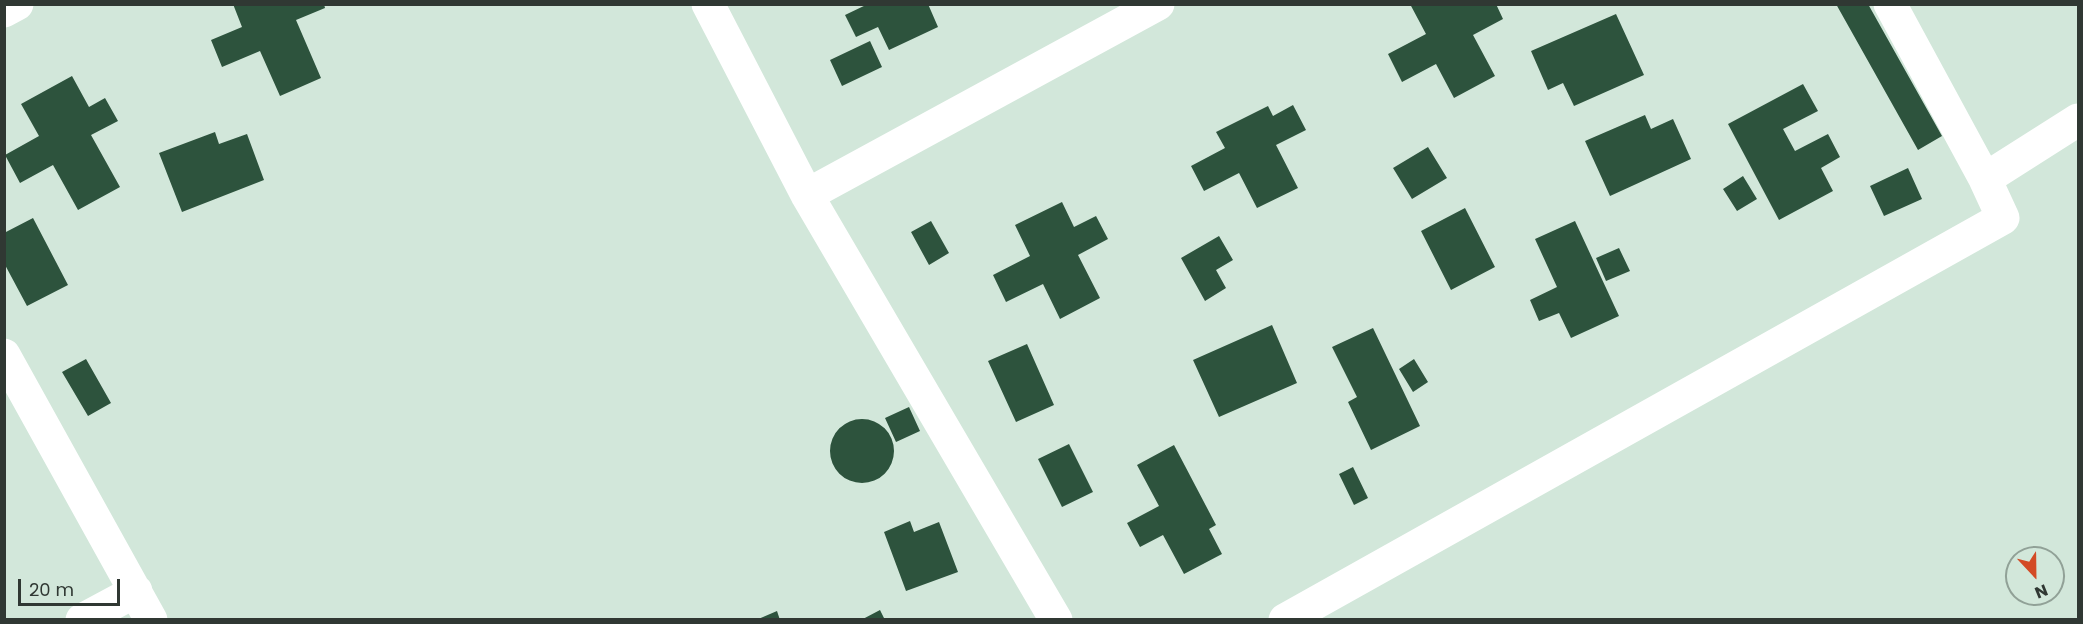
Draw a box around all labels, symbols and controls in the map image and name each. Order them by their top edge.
north arrow [2005,546,2065,606]
scale bar [21,567,123,605]
text: 20 m [29,577,74,602]
text: N [2031,578,2051,604]

